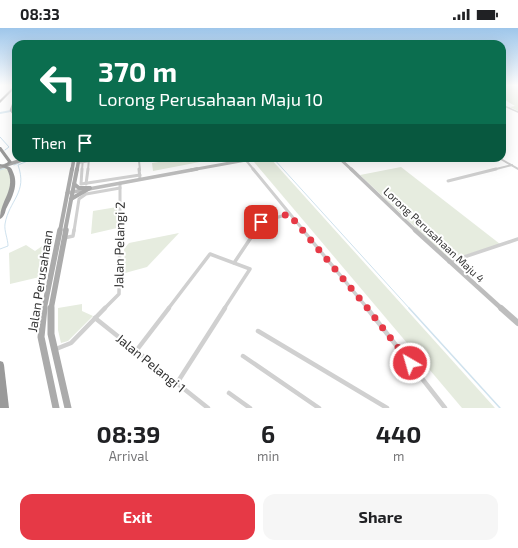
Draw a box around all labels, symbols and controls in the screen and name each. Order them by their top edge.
text: 08:33 [20,5,60,23]
text: 370 m [98,54,177,88]
icon: left [32,56,84,108]
text: Lorong Perusahaan Maju 10 [98,88,323,110]
icon: arrive [74,132,96,154]
text: Then [32,134,66,152]
street label: Lorong Perusahaan Maju 4 [380,184,488,286]
street label: Jalan Pelangi 2 [110,201,128,289]
pin [244,205,278,239]
icon: arrive [250,211,272,233]
street label: Jalan Perusahaan [24,229,56,333]
street label: Jalan Pelangi 1 [113,330,189,396]
position arrow [389,342,431,384]
text: 08:39 [97,419,161,448]
text: 6 [261,419,275,448]
text: 440 [376,419,421,448]
text: Arrival [109,448,148,464]
text: min [257,448,279,464]
text: m [393,448,404,464]
button: Exit [20,494,255,540]
button: Share [263,494,498,540]

